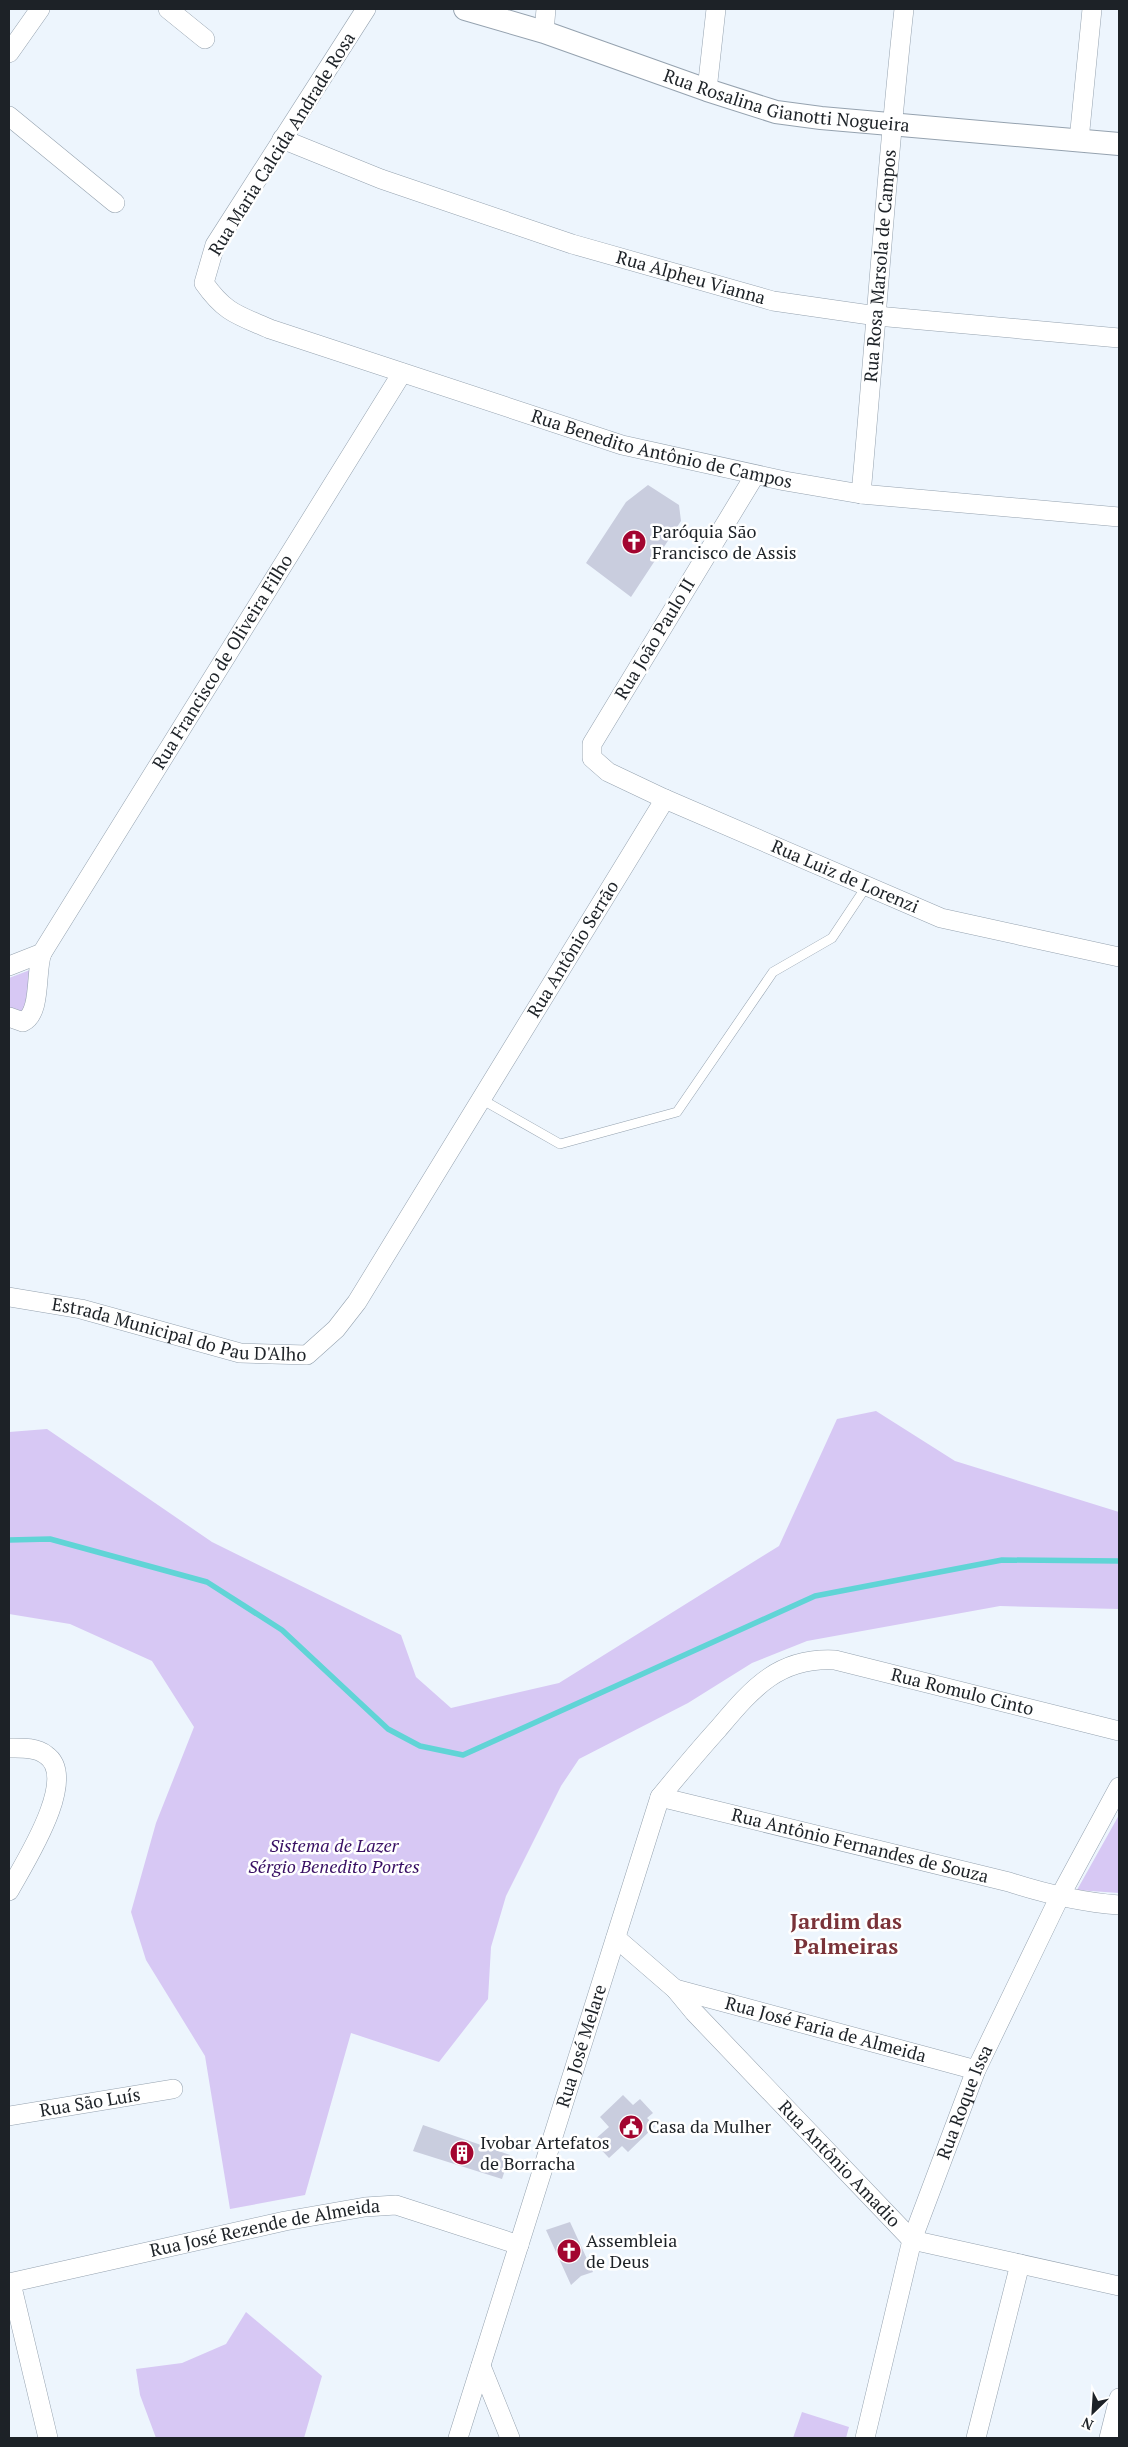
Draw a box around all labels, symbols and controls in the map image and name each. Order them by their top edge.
street label: Rua Maria Calcida Andrade Rosa [202,27,360,260]
street label: Rua Rosalina Gianotti Nogueira [661,63,911,137]
street label: Rua Rosa Marsola de Campos [858,148,901,383]
street label: Rua Alpheu Vianna [614,244,768,309]
street label: Rua Benedito Antônio de Campos [528,403,794,493]
place label: Paróquia São Francisco de Assis [652,519,797,564]
church icon: Paróquia São Francisco de Assis [621,529,647,555]
street label: Rua Francisco de Oliveira Filho [146,550,297,773]
street label: Rua João Paulo II [608,573,700,704]
street label: Rua Luiz de Lorenzi [768,833,923,918]
street label: Rua Antônio Serrão [521,875,623,1022]
street label: Estrada Municipal do Pau D'Alho [50,1291,307,1366]
street label: Rua Romulo Cinto [889,1661,1037,1720]
street label: Rua Antônio Fernandes de Souza [729,1802,991,1888]
park label: Sistema de Lazer Sérgio Benedito Portes [248,1833,420,1878]
district label: Jardim das Palmeiras [790,1906,902,1960]
street label: Rua José Melare [550,1981,611,2110]
street label: Rua José Faria de Almeida [723,1990,929,2067]
street label: Rua Roque Issa [930,2041,997,2162]
street label: Rua São Luís [38,2082,142,2122]
street label: Rua Antônio Amadio [774,2095,906,2232]
public building icon: Casa da Mulher [618,2114,644,2140]
place label: Casa da Mulher [648,2114,771,2138]
place label: Ivobar Artefatos de Borracha [480,2130,610,2175]
building icon: Ivobar Artefatos de Borracha [449,2140,475,2166]
street label: Rua José Rezende de Almeida [147,2193,381,2262]
place label: Assembleia de Deus [586,2228,677,2273]
church icon: Assembleia de Deus [556,2238,582,2264]
north arrow [1068,2387,1118,2437]
text: N [1078,2413,1096,2435]

